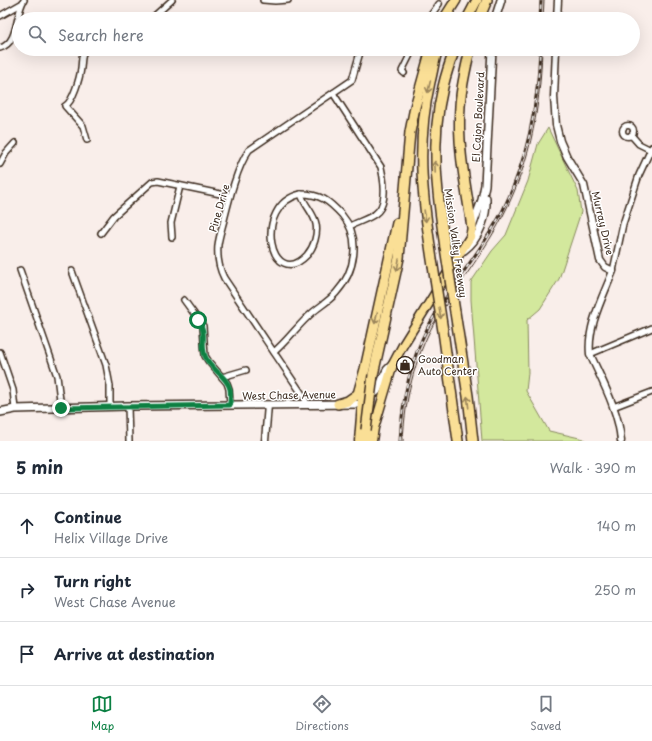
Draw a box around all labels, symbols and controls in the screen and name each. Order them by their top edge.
search box [12,12,640,56]
icon: search [26,23,48,45]
text: Search here [58,23,144,46]
street label: El Cajon Boulevard [468,71,487,163]
one-way arrow [425,80,432,93]
one-way arrow [432,161,439,174]
street label: Pine Drive [205,182,233,234]
street label: Mission Valley Freeway [440,187,472,299]
street label: Murray Drive [589,189,618,256]
one-way arrow [421,209,429,222]
one-way arrow [393,258,401,271]
one-way arrow [436,306,444,319]
route start [189,311,207,329]
one-way arrow [372,311,380,324]
place label: Goodman Auto Center [418,351,477,378]
shop icon: Goodman Auto Center [395,355,415,375]
street label: West Chase Avenue [242,386,337,403]
one-way arrow [465,396,472,409]
route end [52,399,70,417]
text: 5 min [16,454,63,480]
text: Walk · 390 m [550,458,636,477]
text: Continue [54,505,122,528]
icon: ahead [16,515,38,537]
text: 140 m [597,516,636,535]
text: Helix Village Drive [54,528,168,547]
text: Turn right [54,569,131,592]
icon: right [16,579,38,601]
text: 250 m [594,580,636,599]
text: West Chase Avenue [54,592,176,611]
text: Arrive at destination [54,642,215,665]
icon: arrive [16,643,38,665]
tab: Map [91,693,114,734]
tab: Directions [295,693,349,734]
tab: Saved [530,693,561,734]

